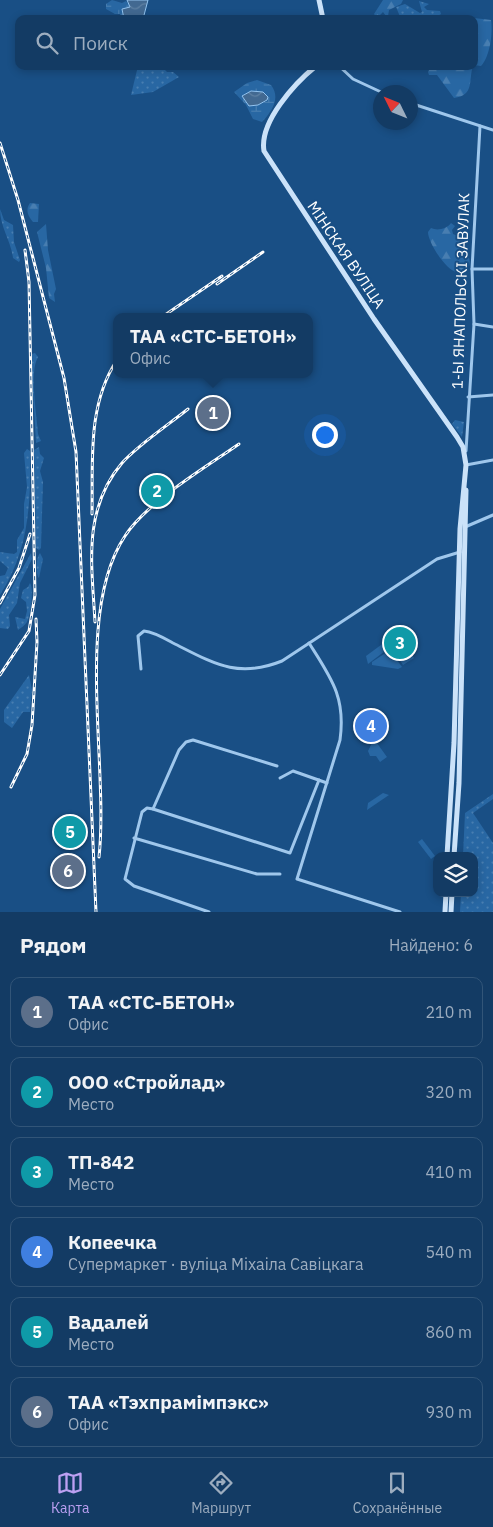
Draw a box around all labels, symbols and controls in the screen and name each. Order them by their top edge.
search box [15,15,478,70]
icon: search [33,29,61,57]
text: Поиск [73,31,128,55]
north arrow [373,85,418,130]
street label: 1-Ы ЯНАПОЛЬСКІ ЗАВУЛАК [448,192,473,390]
street label: МІНСКАЯ ВУЛІЦА [304,197,390,312]
popup [113,313,313,378]
text: ТАА «СТС-БЕТОН» [130,324,296,348]
text: Офис [130,348,171,368]
pin: 1 [197,394,229,432]
your location [312,422,338,448]
pin: 2 [141,472,173,510]
pin: 3 [384,624,416,662]
pin: 4 [355,707,387,745]
pin: 5 [54,813,86,851]
pin: 6 [52,852,84,890]
map controls [433,852,478,897]
button: layers [433,852,478,897]
text: Рядом [20,931,87,959]
text: Найдено: 6 [389,935,473,955]
text: ТАА «СТС-БЕТОН» [68,990,235,1014]
text: 1 [32,1002,42,1022]
text: 210 m [425,1002,472,1022]
text: Офис [68,1014,109,1034]
text: ООО «Стройлад» [68,1070,225,1094]
text: 2 [32,1082,42,1102]
text: 320 m [425,1082,472,1102]
text: Место [68,1094,114,1114]
text: ТП-842 [68,1150,134,1174]
text: 3 [32,1162,42,1182]
text: 410 m [425,1162,472,1182]
text: Место [68,1174,114,1194]
text: Копеечка [68,1230,157,1254]
text: 4 [32,1242,42,1262]
text: 540 m [425,1242,472,1262]
text: Супермаркет · вуліца Міхаіла Савіцкага [68,1254,363,1274]
text: Вадалей [68,1310,149,1334]
text: 5 [32,1322,42,1342]
text: 860 m [425,1322,472,1342]
text: Место [68,1334,114,1354]
text: ТАА «Тэхпрамімпэкс» [68,1390,269,1414]
text: 6 [32,1402,42,1422]
text: 930 m [425,1402,472,1422]
text: Офис [68,1414,109,1434]
tab: Карта [51,1469,89,1517]
tab: Маршрут [191,1469,251,1517]
tab: Сохранённые [353,1469,442,1517]

